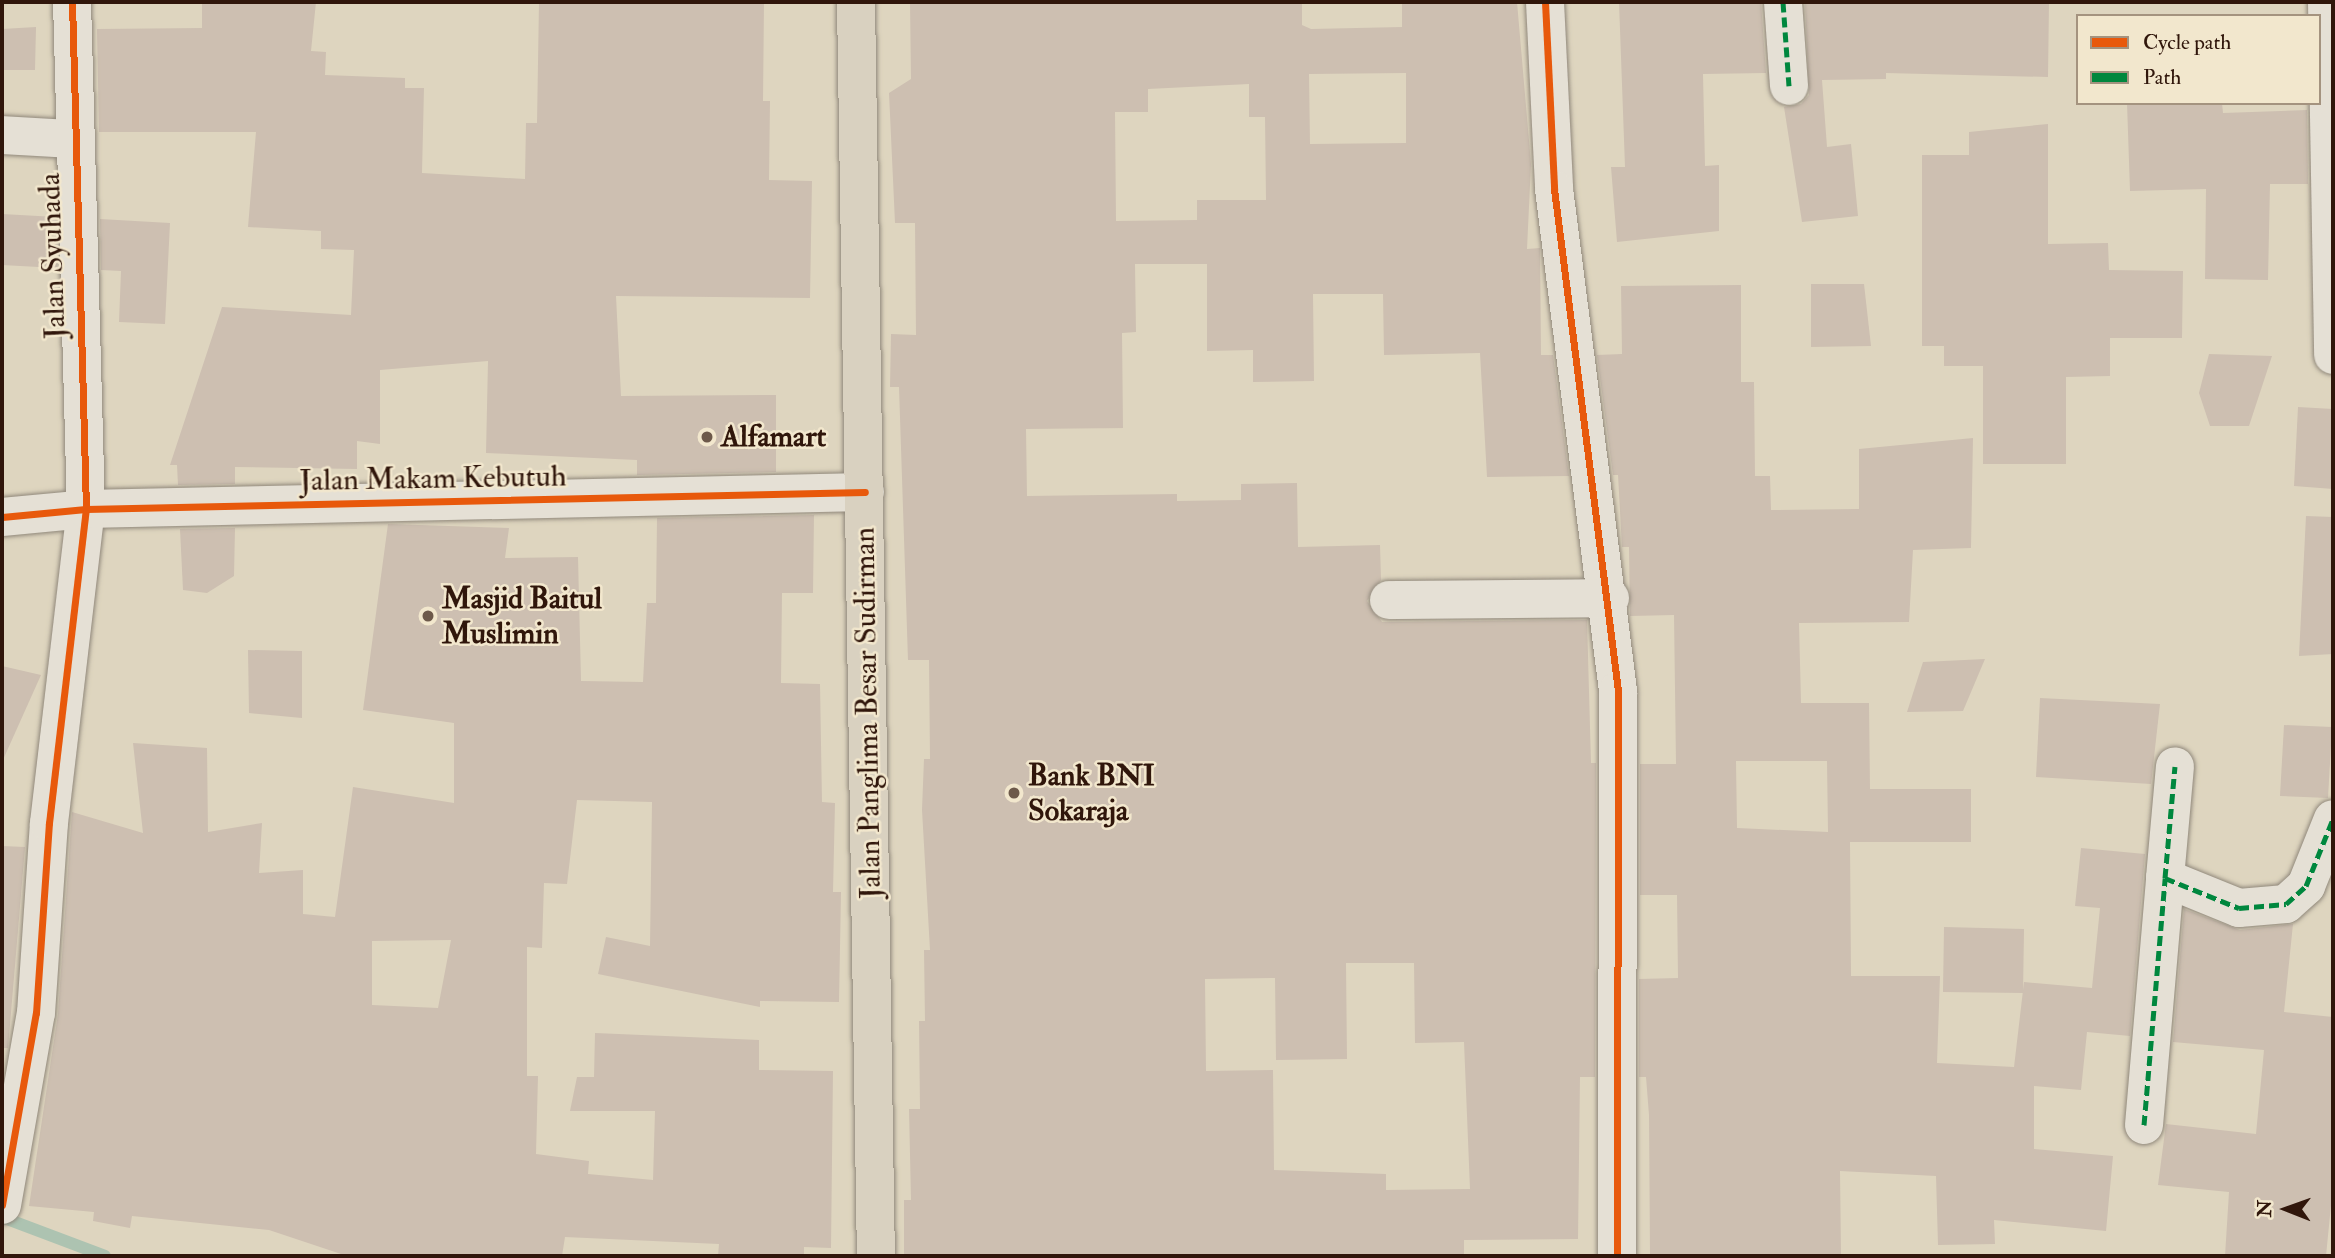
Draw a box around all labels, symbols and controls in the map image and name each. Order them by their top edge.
legend [2076,14,2321,105]
text: Cycle path [2143,29,2231,56]
text: Path [2143,64,2181,91]
street label: Jalan Syuhada [32,172,74,340]
place label: Alfamart [721,419,826,455]
marker: Alfamart [699,429,715,445]
street label: Jalan Makam Kebutuh [299,459,567,499]
street label: Jalan Panglima Besar Sudirman [847,527,889,899]
place label: Masjid Baitul Muslimin [442,581,602,652]
marker: Masjid Baitul Muslimin [420,608,436,624]
place label: Bank BNI Sokaraja [1028,758,1155,828]
marker: Bank BNI Sokaraja [1006,785,1022,801]
north arrow [2251,1174,2321,1244]
text: N [2253,1200,2277,1217]

